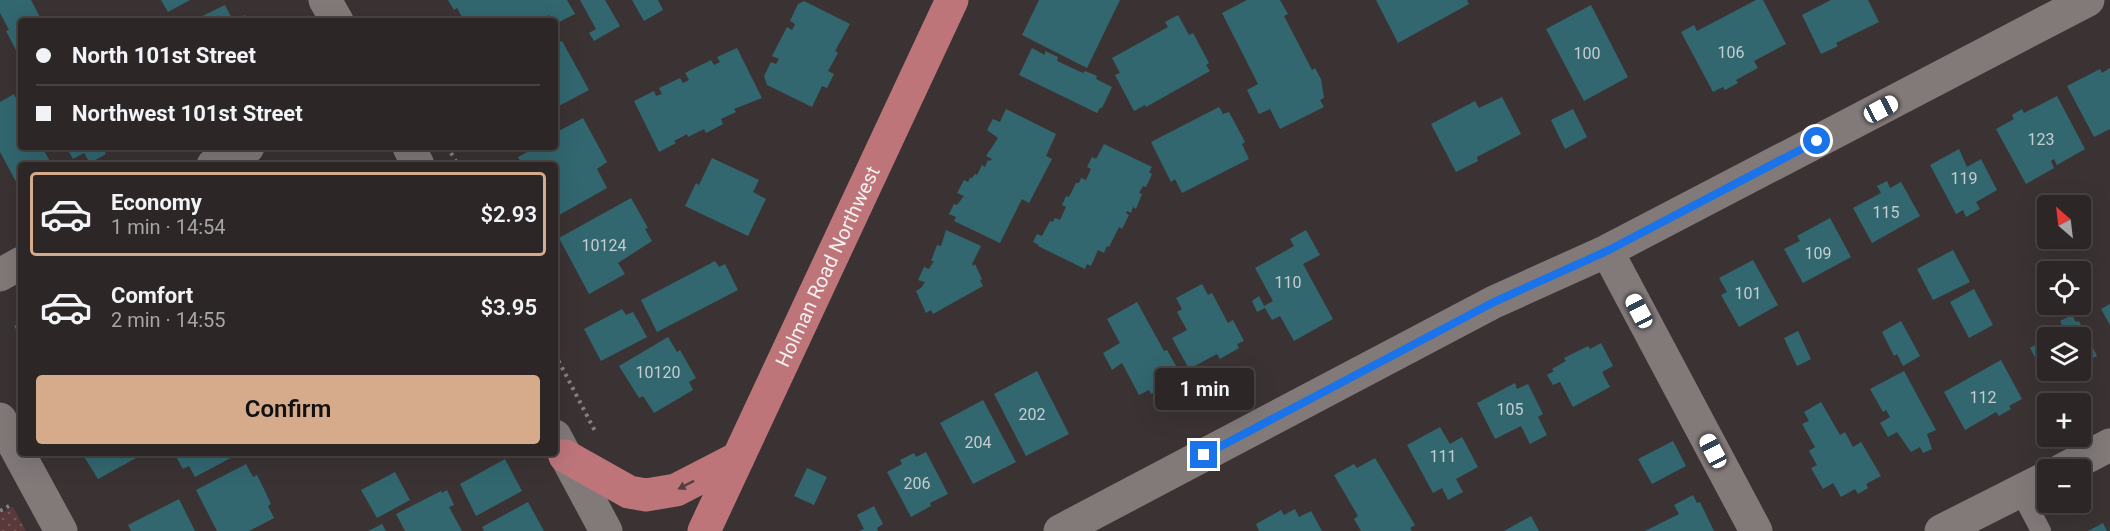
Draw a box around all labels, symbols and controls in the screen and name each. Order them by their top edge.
text: North 101st Street [72,43,256,68]
house number: 106 [1718,43,1744,62]
house number: 100 [1574,44,1600,63]
car [1861,93,1901,125]
text: Northwest 101st Street [72,101,303,126]
route start [1803,127,1830,154]
house number: 123 [2028,130,2054,149]
street label: Holman Road Northwest [770,162,885,371]
house number: 119 [1951,169,1977,188]
icon: car [39,187,93,241]
text: Economy [111,190,202,215]
north arrow [2037,195,2091,249]
map controls [2037,195,2091,513]
text: $2.93 [480,202,537,227]
house number: 115 [1873,203,1899,222]
text: 1 min · 14:54 [111,215,226,239]
house number: 10124 [582,236,626,255]
house number: 109 [1805,244,1831,263]
button: locate [2037,261,2091,315]
house number: 110 [1275,273,1301,292]
icon: car [39,280,93,334]
text: Comfort [111,283,193,308]
house number: 101 [1735,284,1761,303]
car [1623,291,1655,331]
text: $3.95 [480,295,537,320]
text: 2 min · 14:55 [111,308,226,332]
button: layers [2037,327,2091,381]
house number: 10120 [636,363,680,382]
callout: 1 min [1154,368,1254,410]
button: Confirm [36,375,540,444]
text: 1 min [1179,377,1230,401]
house number: 112 [1970,388,1996,407]
button: + [2037,393,2091,447]
house number: 105 [1497,400,1523,419]
house number: 202 [1019,405,1045,424]
car [1697,431,1729,471]
house number: 204 [965,433,991,452]
route end [1190,441,1217,468]
house number: 111 [1430,447,1456,466]
button: − [2037,459,2091,513]
house number: 206 [904,474,930,493]
one-way arrow [677,480,694,490]

